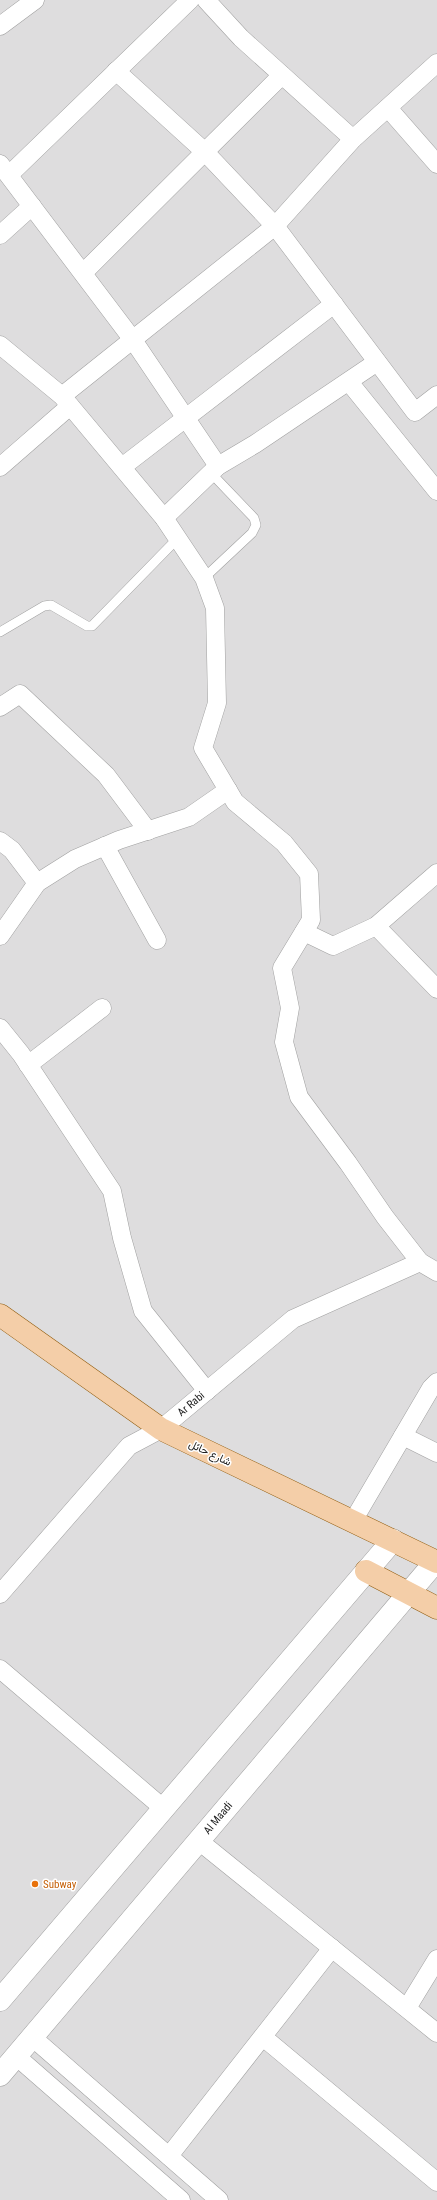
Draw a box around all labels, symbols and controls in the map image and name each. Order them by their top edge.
street label: Ar Rabi [175,1389,207,1419]
street label: شارع حائل [186,1437,234,1470]
street label: Al Maadi [201,1799,235,1837]
place label: Subway [43,1878,77,1891]
marker: Subway [30,1879,40,1889]

